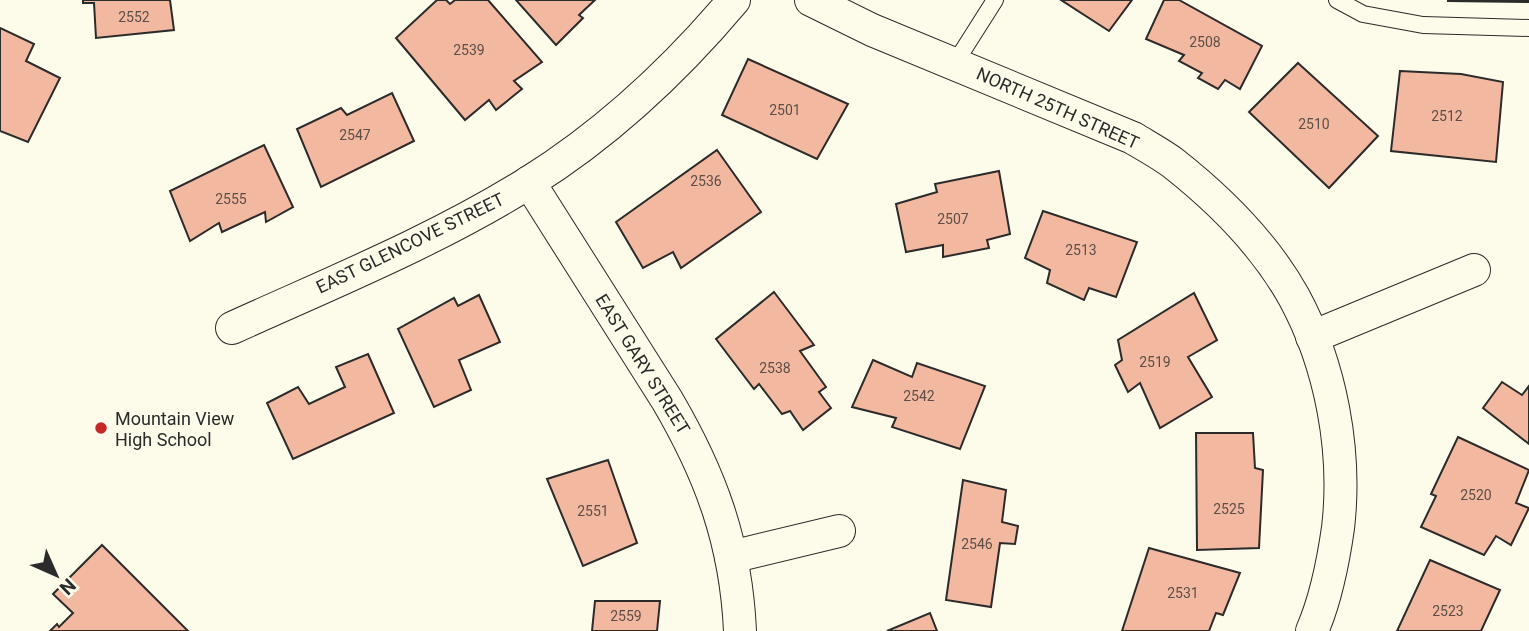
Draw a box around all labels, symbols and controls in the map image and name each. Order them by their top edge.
house number: 2552 [118,9,150,25]
house number: 2508 [1189,34,1221,50]
house number: 2539 [453,42,485,58]
street label: NORTH 25TH STREET [973,63,1143,153]
house number: 2501 [769,102,801,118]
house number: 2512 [1431,108,1463,124]
house number: 2510 [1298,116,1330,132]
house number: 2547 [339,127,371,143]
house number: 2536 [690,173,722,189]
street label: EAST GLENCOVE STREET [313,188,508,298]
house number: 2555 [215,191,247,207]
house number: 2507 [937,211,969,227]
house number: 2513 [1065,242,1097,258]
street label: EAST GARY STREET [591,290,695,438]
house number: 2519 [1139,354,1171,370]
house number: 2538 [759,360,791,376]
house number: 2542 [903,388,935,404]
place label: Mountain View High School [115,408,235,450]
marker: Mountain View High School [93,420,109,436]
house number: 2520 [1460,487,1492,503]
house number: 2525 [1213,501,1245,517]
house number: 2551 [577,503,609,519]
house number: 2546 [961,536,993,552]
north arrow [21,540,91,610]
text: N [55,574,81,600]
house number: 2531 [1167,585,1199,601]
house number: 2523 [1432,603,1464,619]
house number: 2559 [610,608,642,624]

